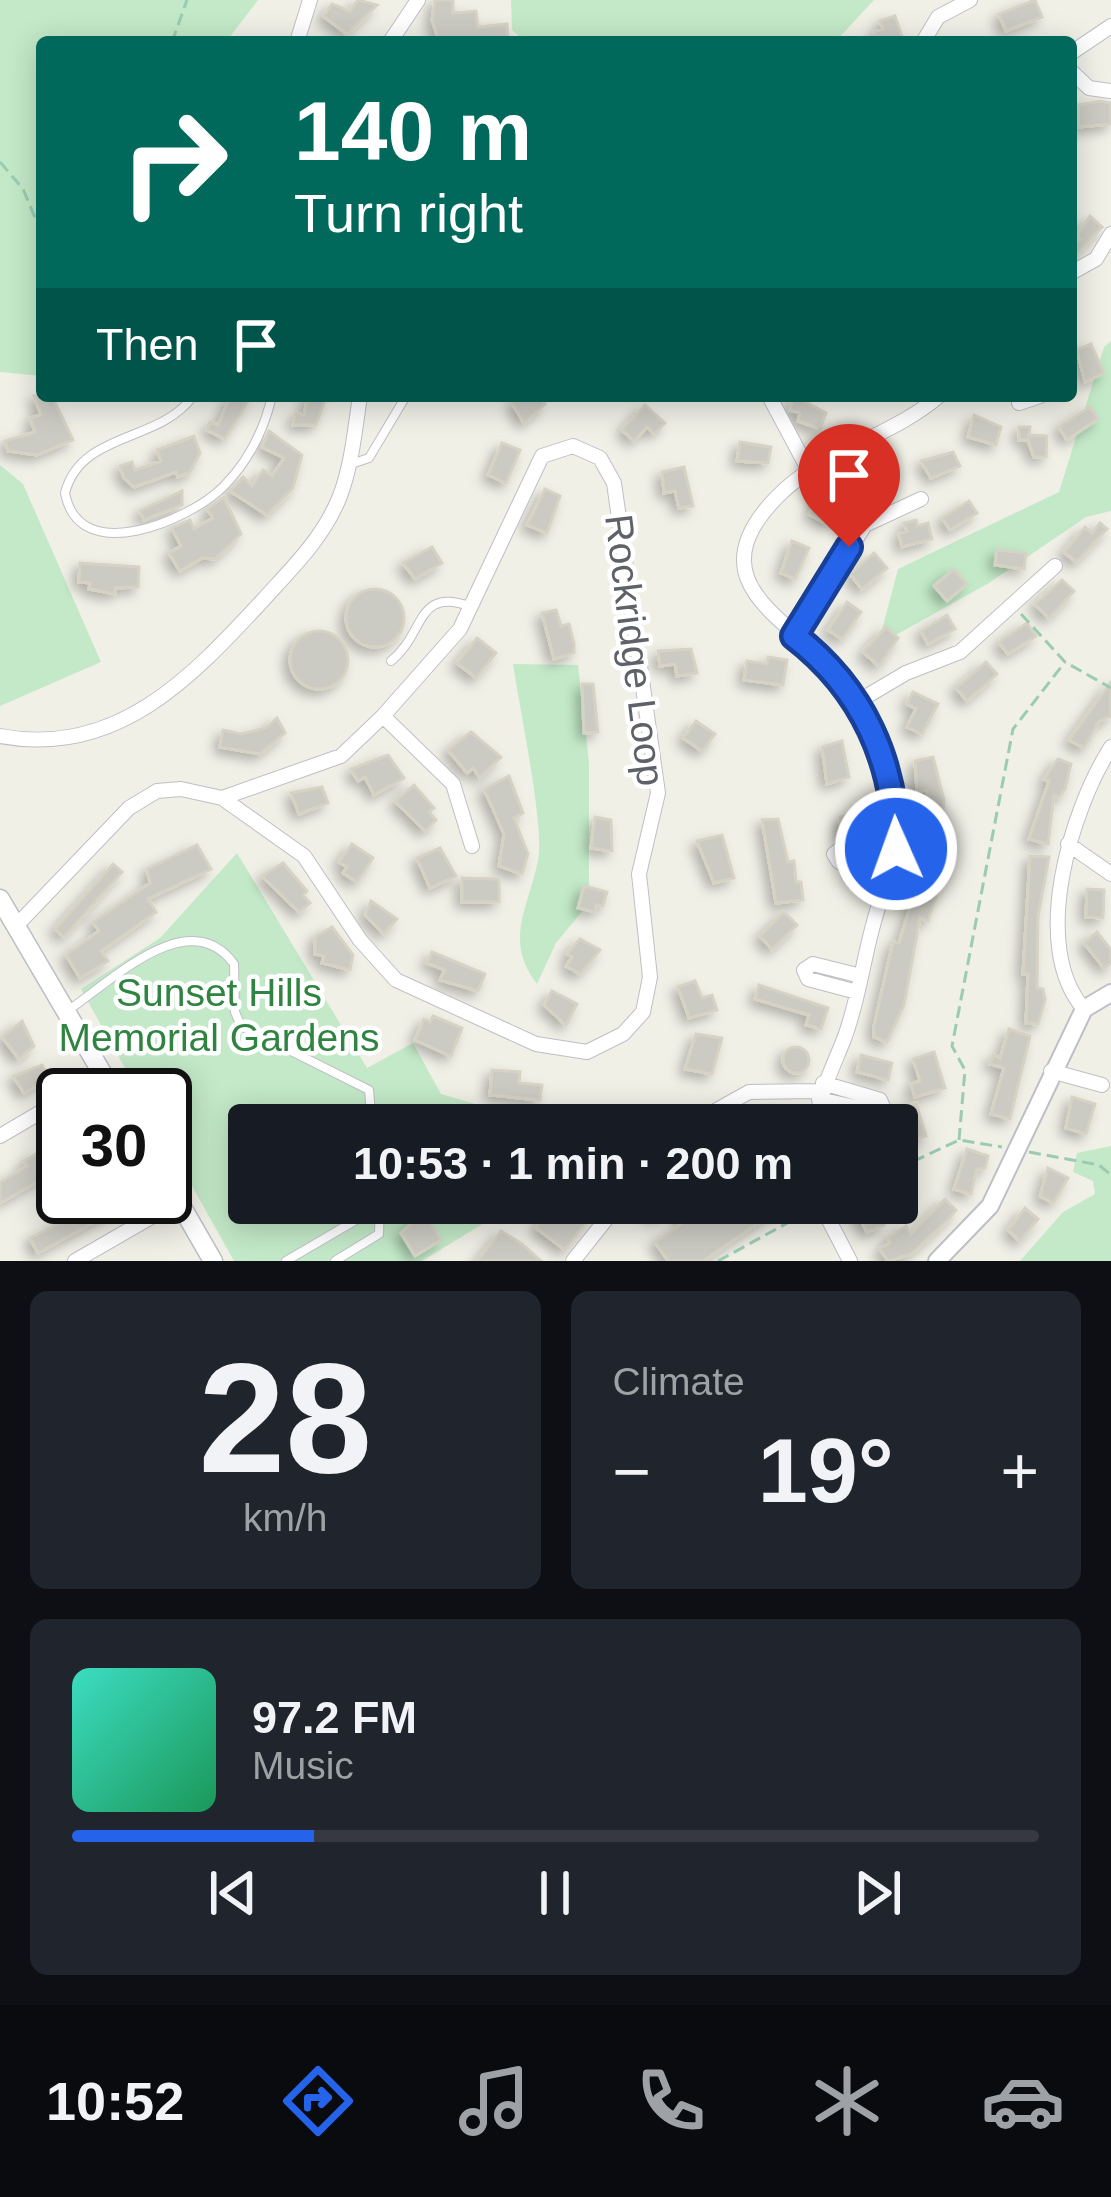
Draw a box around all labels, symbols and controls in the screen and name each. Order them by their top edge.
icon: right [96,84,252,240]
text: 140 m [294,84,532,178]
text: Turn right [294,183,523,243]
icon: arrive [223,312,289,378]
text: Then [96,319,199,370]
pin [798,424,900,547]
icon: arrive [816,442,882,508]
street label: Rockridge Loop [597,512,673,788]
position arrow [833,786,959,912]
park label: Sunset Hills Memorial Gardens [59,971,379,1059]
speed limit sign: 30 [36,1068,192,1224]
text: 10:53 · 1 min · 200 m [353,1138,793,1189]
text: 28 [198,1331,372,1505]
text: Climate [613,1360,745,1403]
text: 19° [758,1421,894,1521]
text: − [613,1434,651,1508]
text: + [1000,1434,1039,1508]
text: km/h [243,1496,328,1539]
text: 97.2 FM [252,1692,417,1743]
text: Music [252,1744,354,1787]
icon: previous [200,1860,266,1926]
icon: pause [522,1860,588,1926]
icon: next [845,1860,911,1926]
icon: directions [276,2059,360,2143]
icon: music [452,2059,536,2143]
icon: phone [629,2059,713,2143]
icon: climate [805,2059,889,2143]
icon: car [981,2059,1065,2143]
text: 10:52 [46,2071,184,2131]

